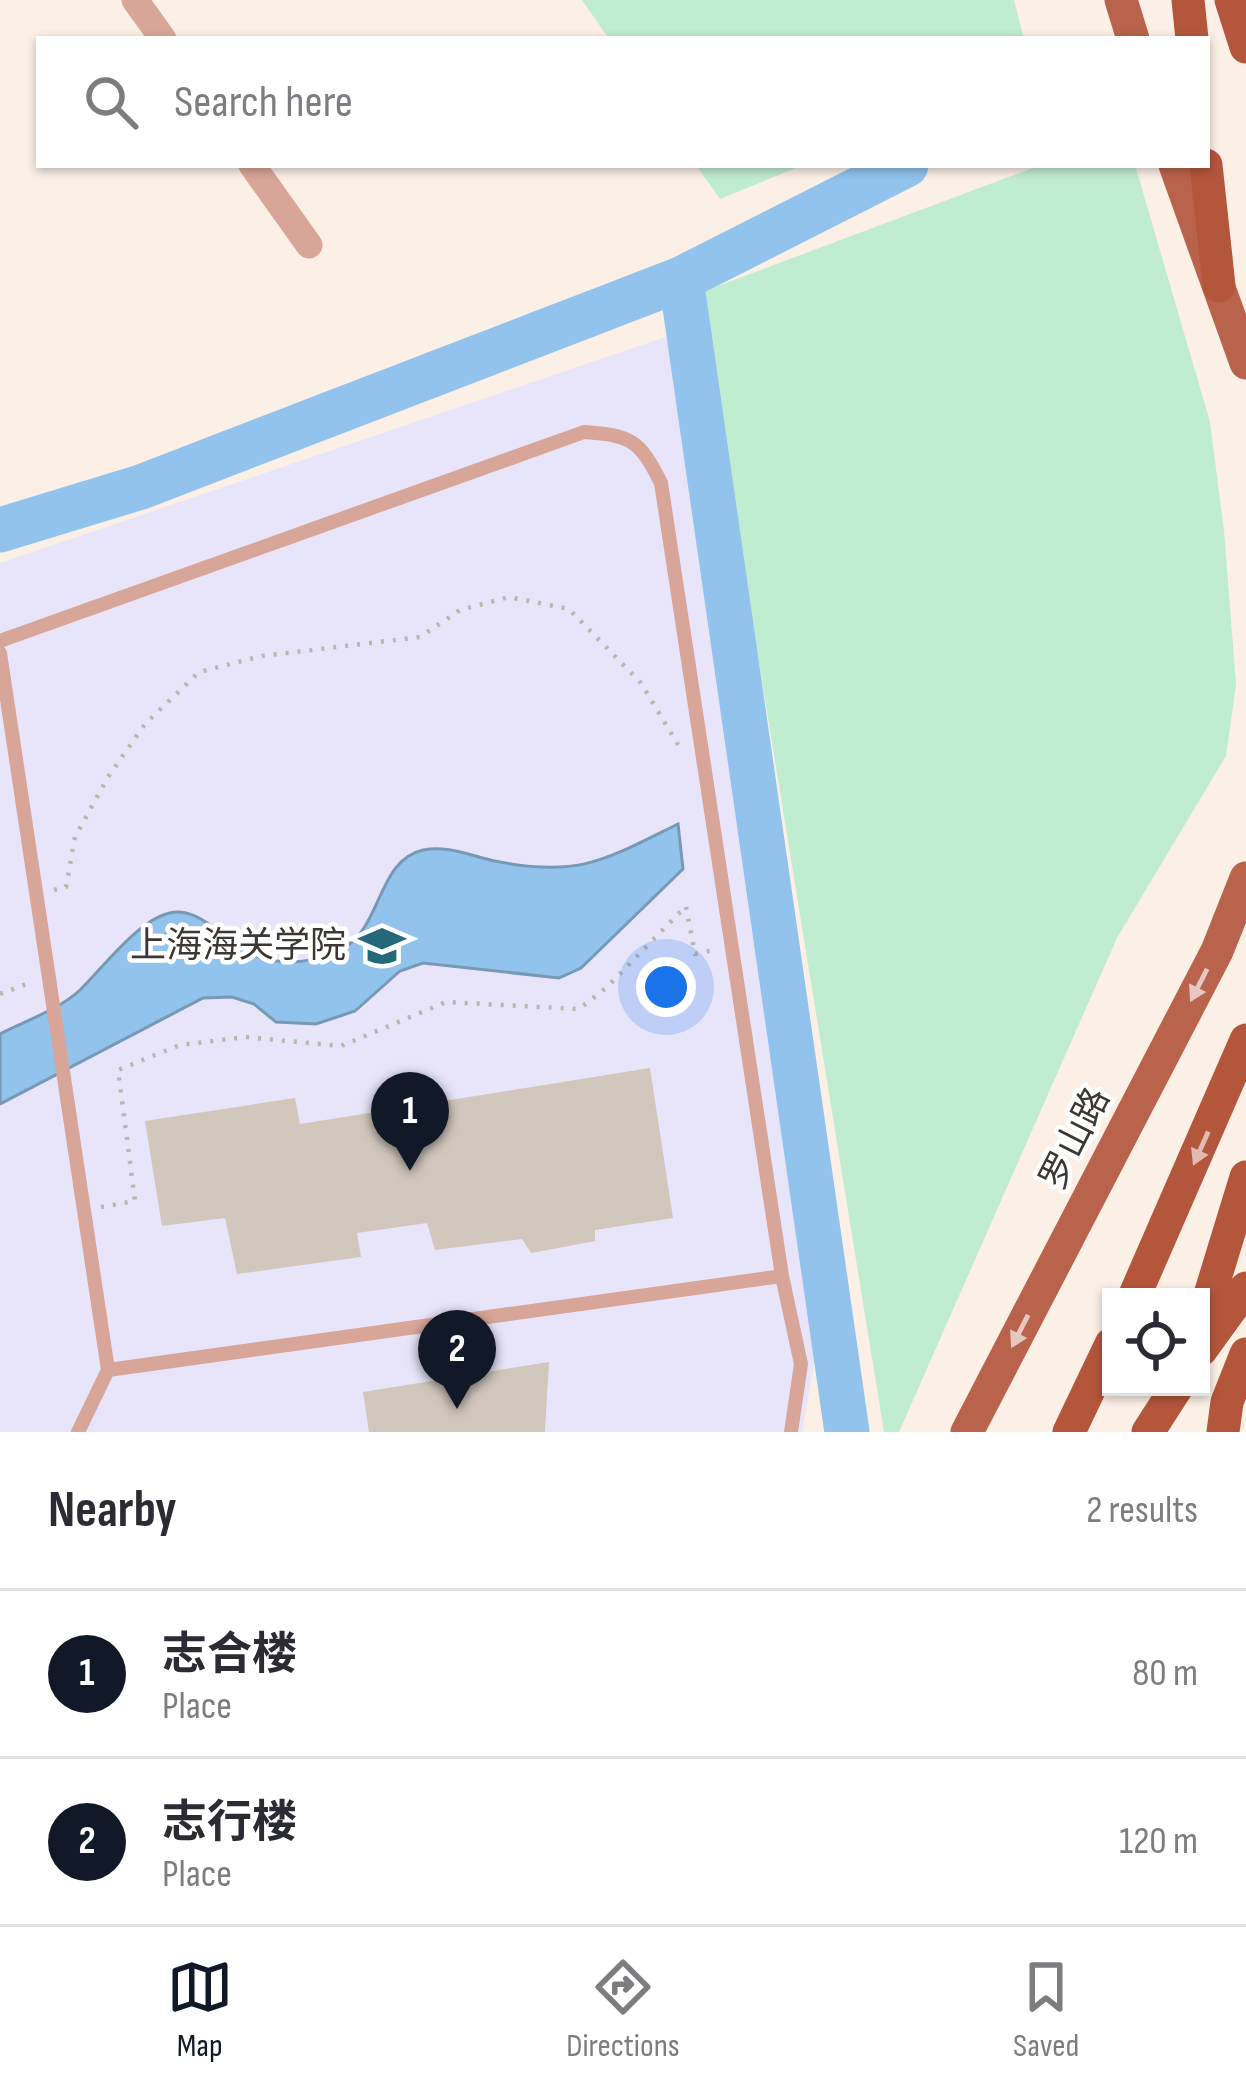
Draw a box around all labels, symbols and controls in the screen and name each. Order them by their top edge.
search box [36,36,1210,168]
icon: search [78,69,144,135]
text: Search here [174,75,353,130]
school or university icon: 上海海关学院 [357,921,407,971]
place label: 上海海关学院 [130,925,346,968]
your location [636,957,696,1017]
one-way arrow [1190,968,1210,1002]
pin: 1 [371,1072,449,1171]
street label: 罗山路 [1032,1081,1120,1197]
one-way arrow [1191,1130,1210,1166]
map controls [1102,1288,1210,1396]
button: locate [1102,1288,1210,1396]
pin: 2 [418,1310,496,1409]
one-way arrow [1010,1314,1030,1348]
text: Nearby [48,1480,177,1541]
text: 2 results [1086,1487,1198,1534]
text: 志合楼 [162,1628,297,1683]
text: 1 [79,1650,95,1697]
text: 80 m [1132,1650,1198,1697]
text: Place [162,1683,232,1730]
text: 志行楼 [162,1796,297,1851]
text: 2 [78,1818,96,1865]
text: 120 m [1119,1818,1198,1865]
text: Place [162,1851,232,1898]
tab: Map [167,1954,233,2066]
tab: Directions [566,1954,680,2066]
tab: Saved [1013,1954,1079,2066]

